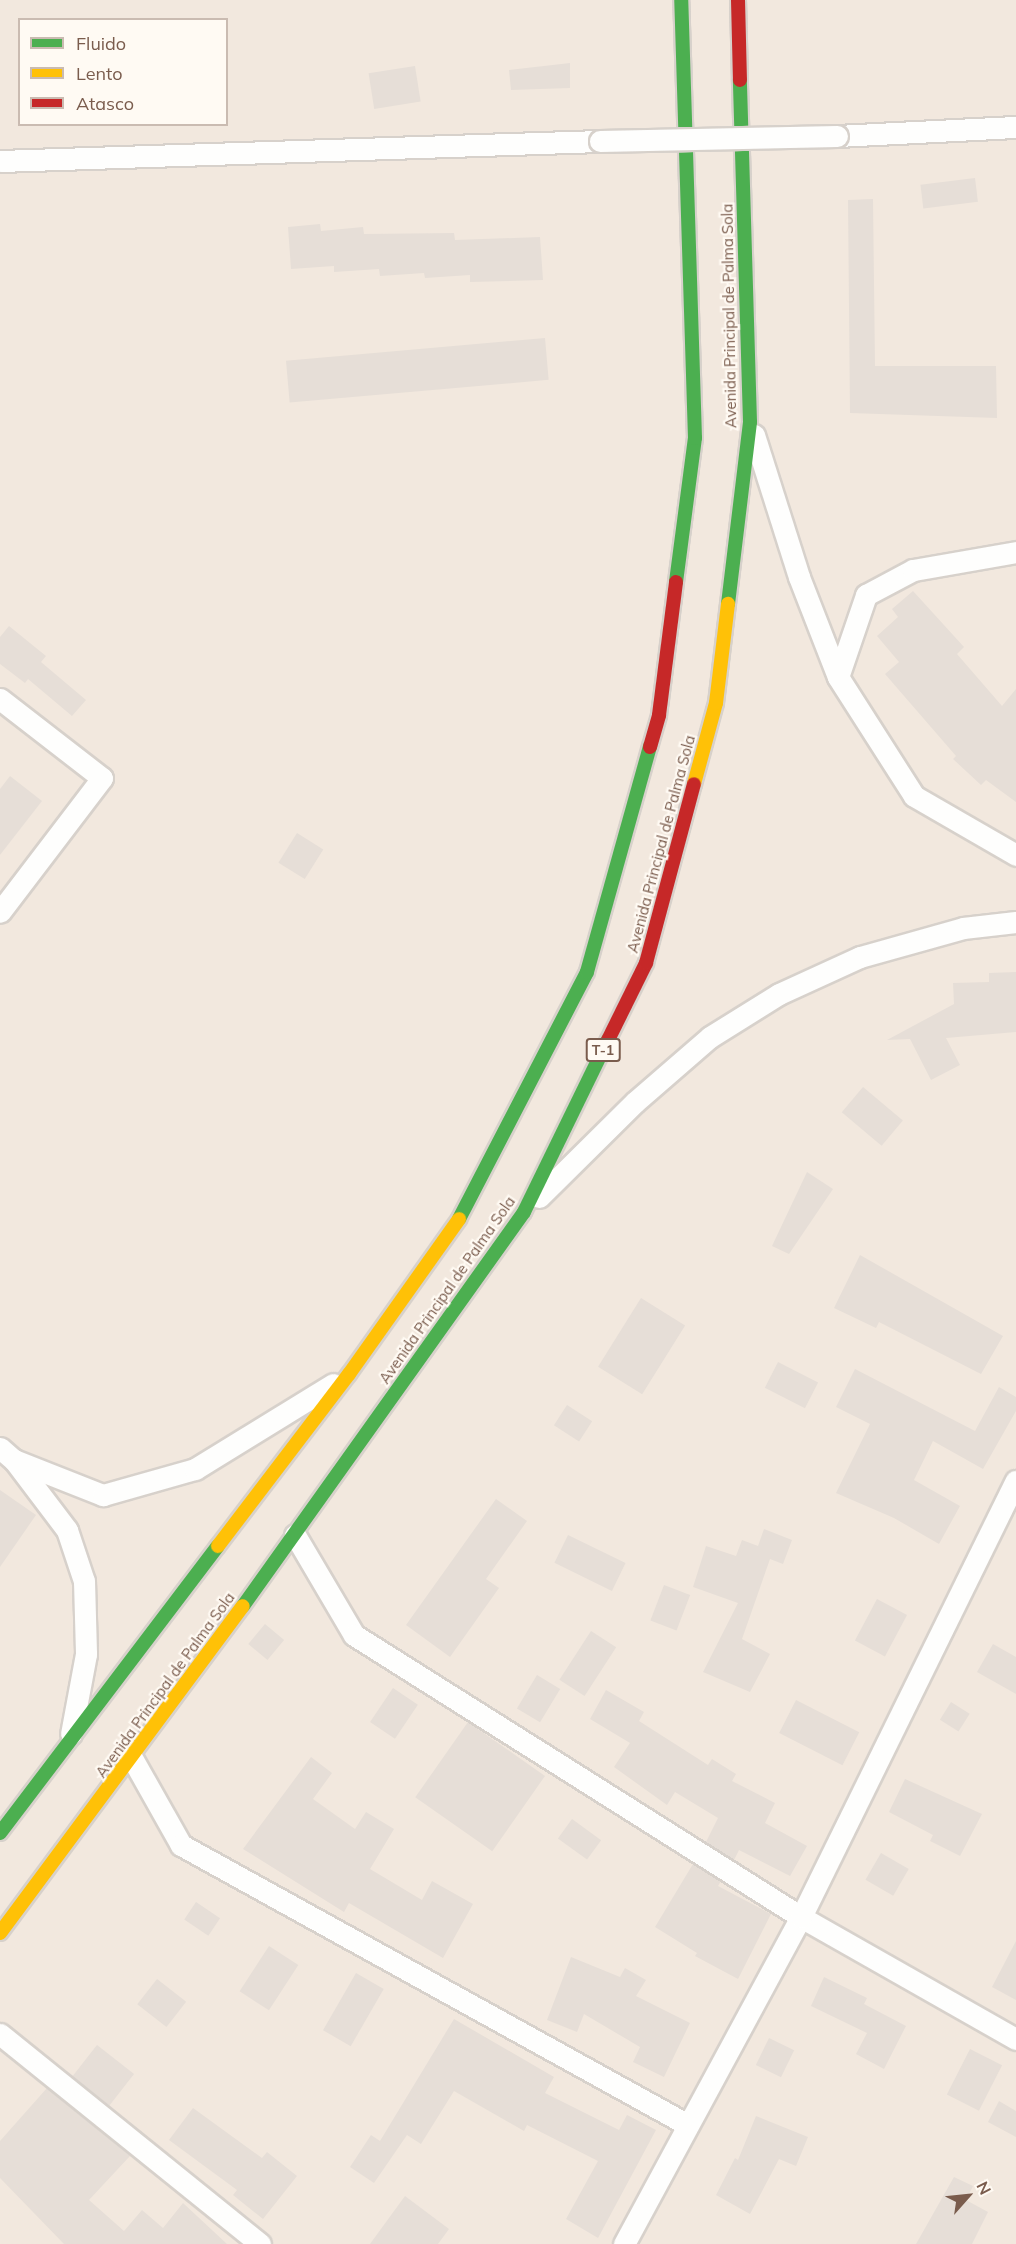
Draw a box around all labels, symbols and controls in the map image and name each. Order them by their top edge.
legend [18,18,228,126]
text: Fluido [76,32,126,55]
text: Lento [76,62,123,85]
text: Atasco [76,92,134,115]
street label: Avenida Principal de Palma Sola [718,204,740,428]
street label: Avenida Principal de Palma Sola [623,733,699,955]
road number: T-1 [585,1039,621,1061]
street label: Avenida Principal de Palma Sola [375,1193,519,1387]
street label: Avenida Principal de Palma Sola [92,1589,238,1781]
north arrow [938,2166,998,2226]
text: N [972,2178,996,2198]

